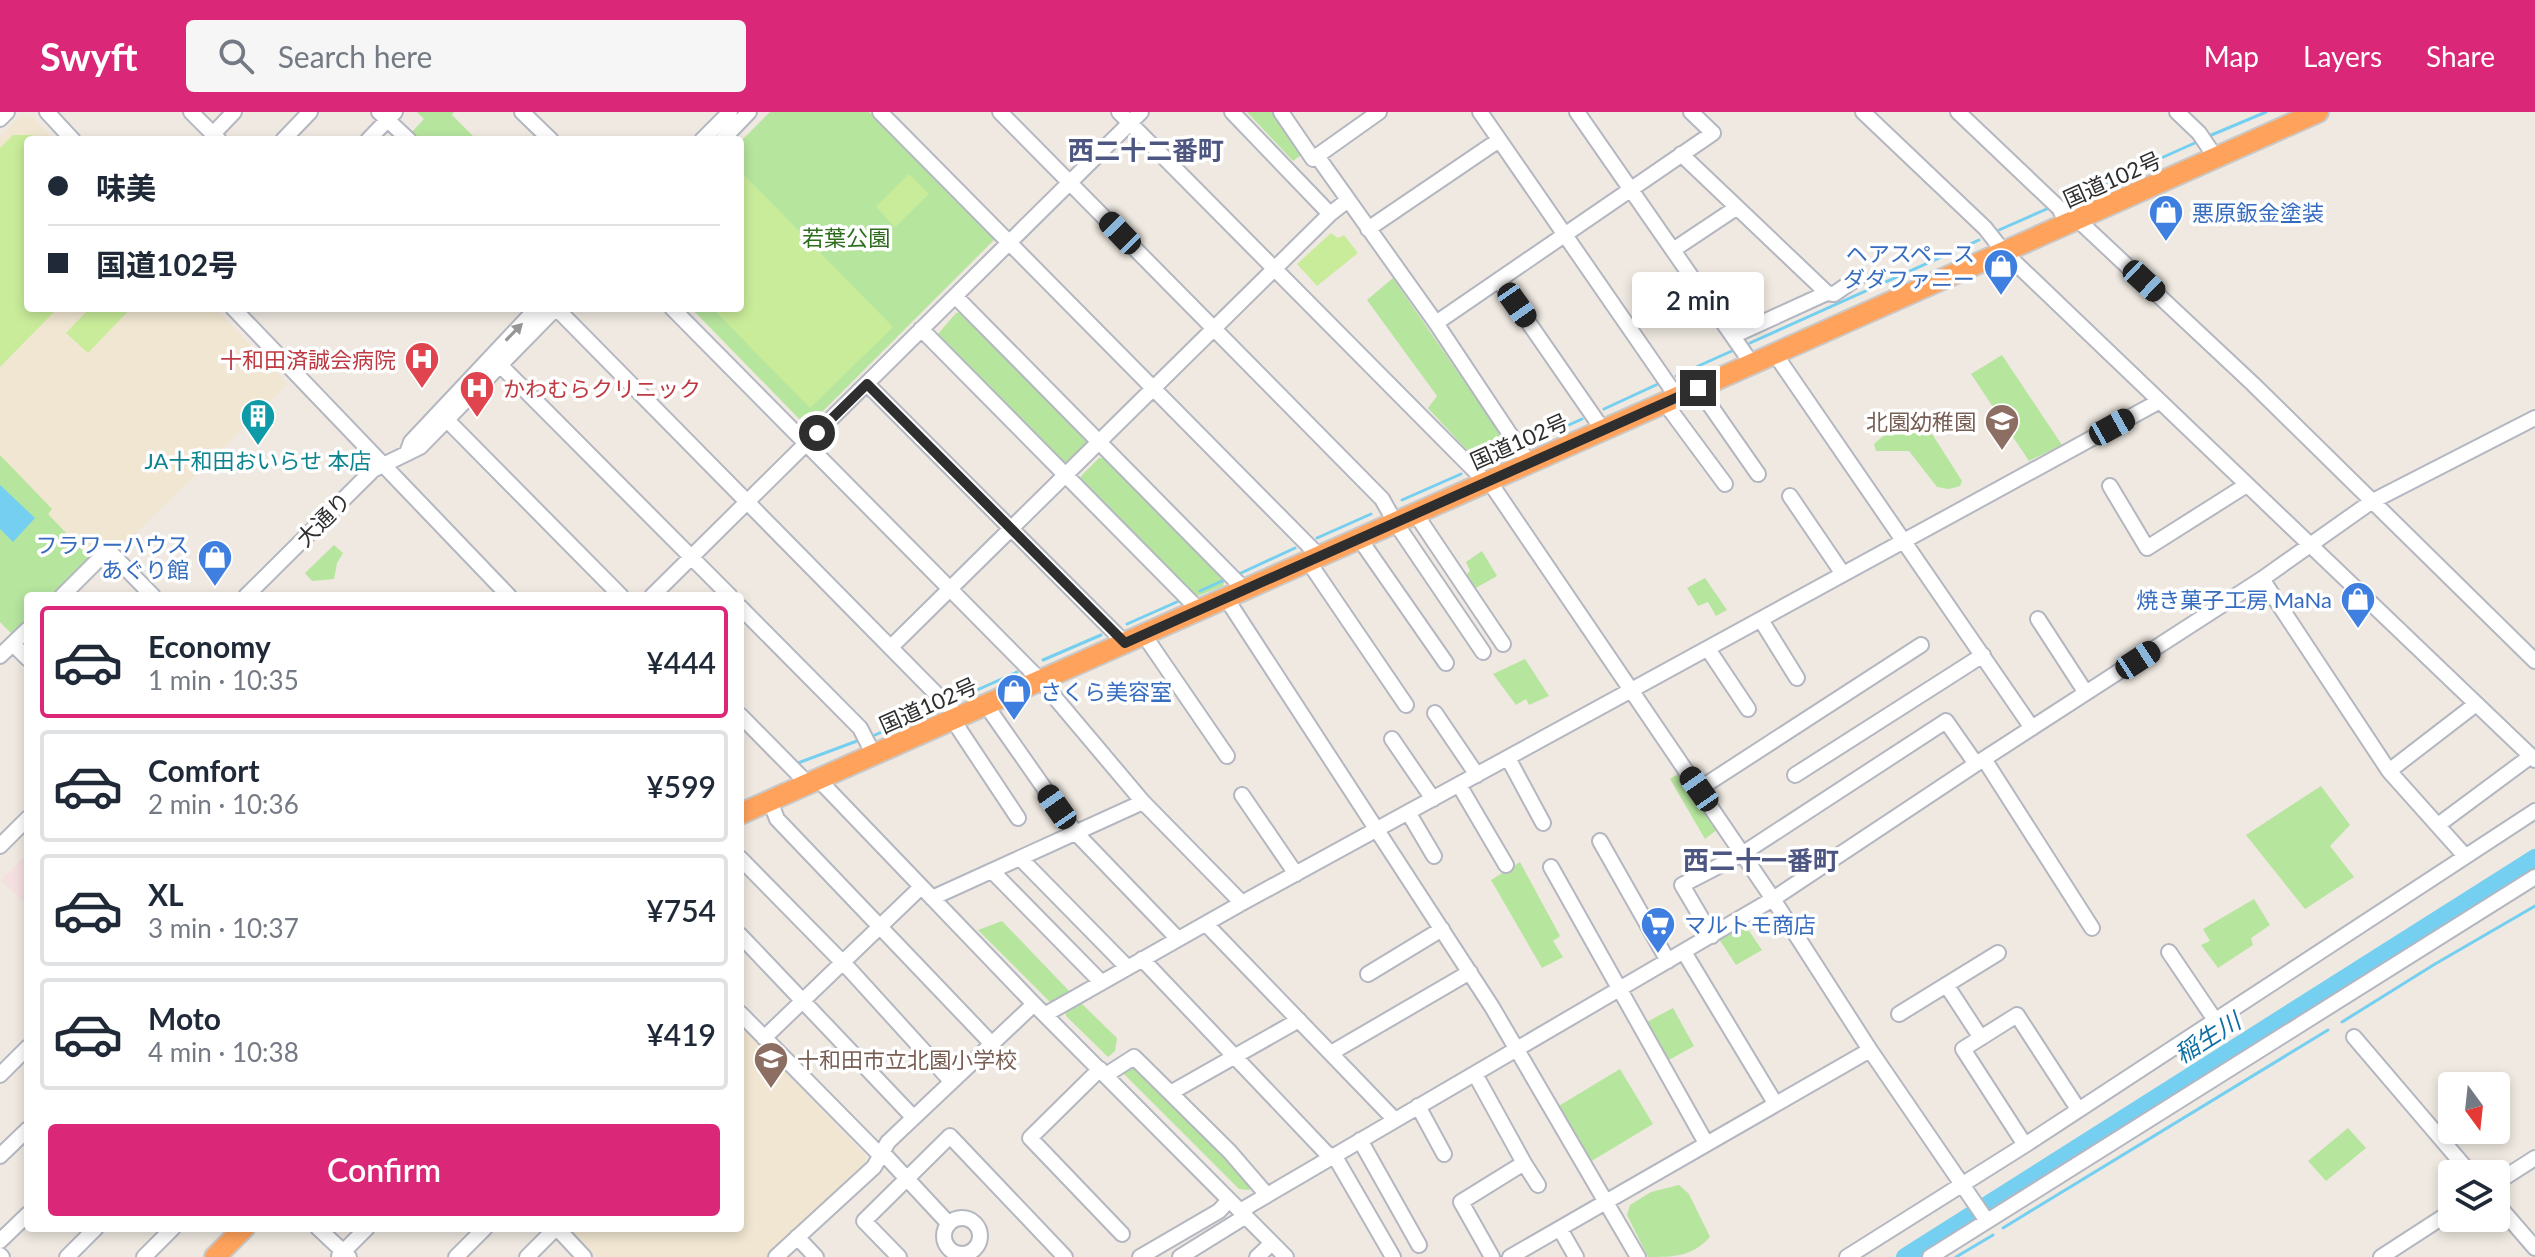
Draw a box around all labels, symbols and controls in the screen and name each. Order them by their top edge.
search box [186,20,746,92]
text: Swyft [40,33,138,79]
icon: search [214,34,258,78]
text: Search here [278,38,432,74]
text: Map [2204,39,2259,73]
text: Layers [2303,39,2382,73]
text: Share [2426,39,2495,73]
district label: 西二十二番町 [1068,134,1224,166]
street label: 国道102号 [2059,145,2165,213]
text: 味美 [96,169,156,205]
shop icon: 悪原鈑金塗装 [2147,193,2185,243]
place label: 悪原鈑金塗装 [2192,199,2324,226]
car [1095,207,1145,259]
park label: 若葉公園 [802,224,890,251]
place label: ヘアスペース ダダファニー [1843,240,1975,292]
text: 国道102号 [96,246,238,282]
shop icon: ヘアスペース ダダファニー [1982,247,2020,297]
car [2118,256,2170,306]
callout: 2 min [1632,272,1764,328]
car [1493,278,1541,332]
text: 2 min [1666,284,1730,316]
one-way arrow [504,323,522,342]
hospital icon: 十和田済誠会病院 [403,340,441,390]
place label: 十和田済誠会病院 [220,346,396,373]
hospital icon: かわむらクリニック [458,369,496,419]
route end [1680,370,1716,406]
place label: かわむらクリニック [503,375,701,402]
building icon: JA十和田おいらせ 本店 [239,397,277,447]
school or university icon: 北園幼稚園 [1983,402,2021,452]
car [2085,405,2139,449]
street label: 国道102号 [1466,407,1572,475]
place label: 北園幼稚園 [1866,408,1976,435]
route start [799,415,835,451]
place label: JA十和田おいらせ 本店 [144,447,372,474]
street label: 大通り [290,486,356,552]
place label: フラワーハウス あぐり館 [35,531,189,583]
shop icon: フラワーハウス あぐり館 [196,538,234,588]
shop icon: 焼き菓子工房 MaNa [2339,580,2377,630]
place label: 焼き菓子工房 MaNa [2136,586,2332,613]
icon: car [52,626,124,698]
text: Economy [148,628,271,664]
car [2111,637,2165,683]
text: ¥444 [646,644,716,680]
text: 1 min · 10:35 [148,664,299,696]
street label: 国道102号 [875,671,981,739]
shop icon: さくら美容室 [995,672,1033,722]
place label: さくら美容室 [1040,678,1172,705]
icon: car [52,750,124,822]
text: Comfort [148,752,260,788]
car [1675,762,1723,816]
text: ¥599 [646,768,716,804]
car [1033,780,1081,834]
text: 2 min · 10:36 [148,788,299,820]
district label: 西二十一番町 [1683,844,1839,876]
icon: car [52,874,124,946]
text: XL [148,876,184,912]
text: ¥754 [646,892,716,928]
supermarket icon: マルトモ商店 [1639,905,1677,955]
place label: マルトモ商店 [1684,911,1816,938]
text: 3 min · 10:37 [148,912,299,944]
icon: car [52,998,124,1070]
text: Moto [148,1000,221,1036]
water label: 稲生川 [2169,1004,2248,1068]
text: ¥419 [646,1016,716,1052]
text: 4 min · 10:38 [148,1036,299,1068]
school or university icon: 十和田市立北園小学校 [752,1040,790,1090]
place label: 十和田市立北園小学校 [797,1046,1017,1073]
north arrow [2438,1072,2510,1144]
map controls [2438,1072,2510,1232]
button: Confirm [48,1124,720,1216]
button: layers [2438,1160,2510,1232]

